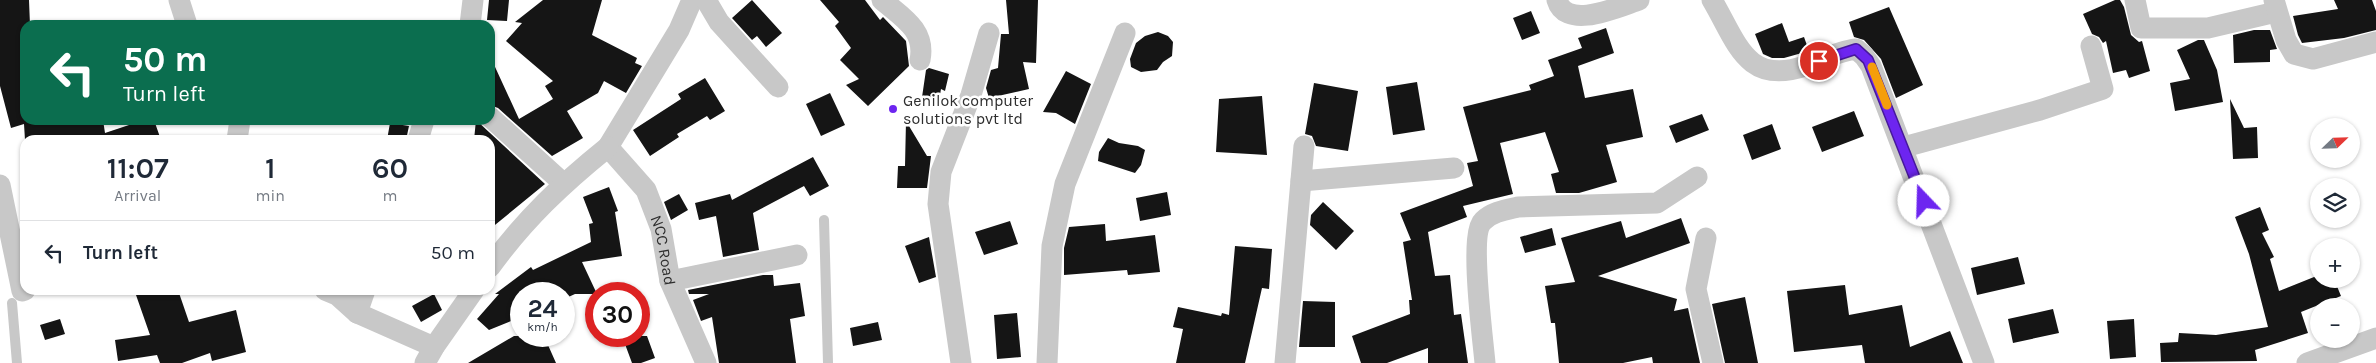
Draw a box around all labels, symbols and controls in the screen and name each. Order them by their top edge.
text: 50 m [123,39,208,80]
icon: left [40,40,105,105]
pin [1798,40,1840,82]
icon: arrive [1805,47,1833,75]
text: Turn left [123,81,206,107]
place label: Genilok computer solutions pvt ltd [903,91,1033,128]
marker: Genilok computer solutions pvt ltd [887,103,899,115]
north arrow [2310,118,2360,168]
map controls [2310,118,2360,348]
text: 11:07 [107,150,169,186]
text: 1 [265,150,276,186]
text: 60 [372,150,408,186]
position arrow [1897,174,1949,226]
button: layers [2310,178,2360,228]
text: Arrival [114,186,161,205]
text: min [256,186,285,205]
text: m [382,186,397,205]
street label: NCC Road [647,212,680,287]
button: + [2310,238,2360,288]
icon: left [40,239,68,267]
text: Turn left [83,242,158,264]
text: 50 m [431,242,475,264]
speed limit sign: 30 [585,282,650,347]
text: 24 [527,294,558,323]
button: − [2310,298,2360,348]
text: km/h [527,320,558,334]

